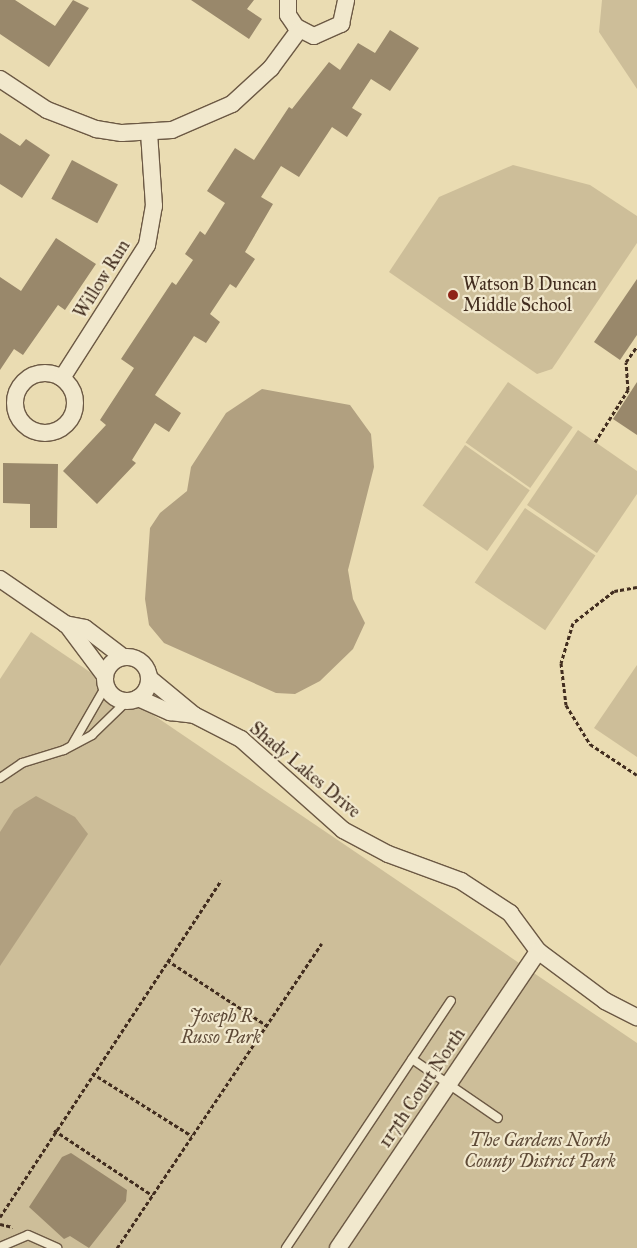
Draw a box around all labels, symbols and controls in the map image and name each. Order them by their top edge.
street label: Willow Run [69,236,135,322]
place label: Watson B Duncan Middle School [463,274,597,316]
marker: Watson B Duncan Middle School [447,289,459,301]
street label: Shady Lakes Drive [245,717,365,823]
park label: Joseph R Russo Park [181,1006,261,1048]
street label: 117th Court North [374,1024,470,1152]
park label: The Gardens North County District Park [464,1130,616,1172]

